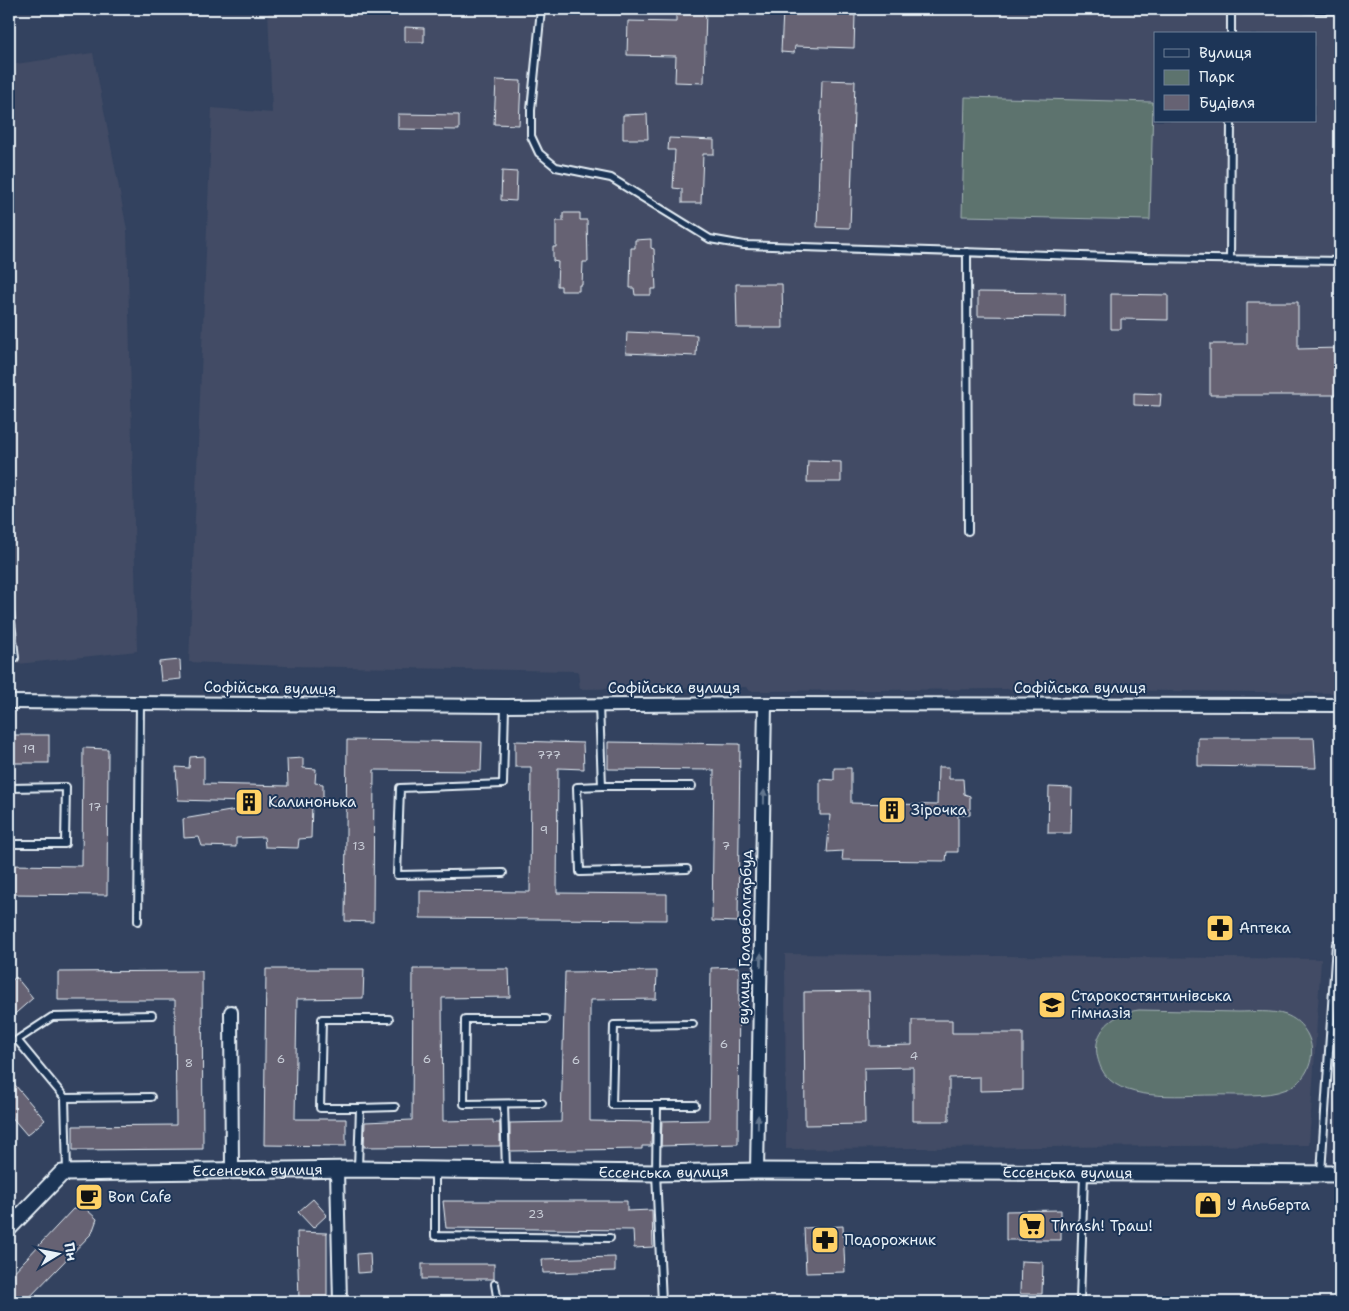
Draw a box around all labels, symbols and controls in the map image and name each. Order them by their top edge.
legend [1154,32,1316,122]
text: Вулиця [1199,43,1252,63]
text: Парк [1199,67,1235,87]
text: Будівля [1199,93,1255,113]
street label: Софійська вулиця [204,677,336,699]
street label: Софійська вулиця [608,678,740,698]
street label: Софійська вулиця [1014,678,1146,698]
house number: 19 [23,741,35,757]
house number: 777 [537,747,561,763]
building icon: Калинонька [234,787,264,817]
one-way arrow [760,789,768,805]
place label: Калинонька [268,792,357,812]
building icon: Зірочка [877,795,907,825]
house number: 17 [89,799,101,815]
place label: Зірочка [911,800,968,820]
house number: 9 [540,822,548,838]
house number: 13 [353,838,365,854]
house number: 7 [722,838,730,854]
street label: вулиця Головболгарбуд [733,849,757,1025]
pharmacy icon: Аптека [1205,913,1235,943]
place label: Аптека [1239,918,1292,938]
one-way arrow [758,951,766,967]
place label: Старокостянтинівська гімназія [1071,986,1232,1023]
school or university icon: Старокостянтинівська гімназія [1037,990,1067,1020]
house number: 6 [720,1036,728,1052]
house number: 4 [910,1048,918,1064]
house number: 6 [277,1051,285,1067]
house number: 6 [423,1051,431,1067]
house number: 6 [572,1052,580,1068]
house number: 8 [185,1055,193,1071]
one-way arrow [754,1114,762,1130]
street label: Ессенська вулиця [192,1159,323,1181]
street label: Ессенська вулиця [598,1162,729,1183]
street label: Ессенська вулиця [1002,1162,1133,1183]
cafe icon: Bon Cafe [74,1182,104,1212]
place label: Bon Cafe [108,1187,172,1207]
shop icon: У Альберта [1193,1190,1223,1220]
place label: У Альберта [1227,1195,1310,1215]
house number: 23 [528,1206,544,1222]
supermarket icon: Thrash! Траш! [1017,1211,1047,1241]
place label: Thrash! Траш! [1051,1216,1153,1236]
pharmacy icon: Подорожник [810,1225,840,1255]
north arrow [32,1228,82,1278]
place label: Подорожник [844,1230,936,1250]
text: Пн [60,1241,81,1262]

